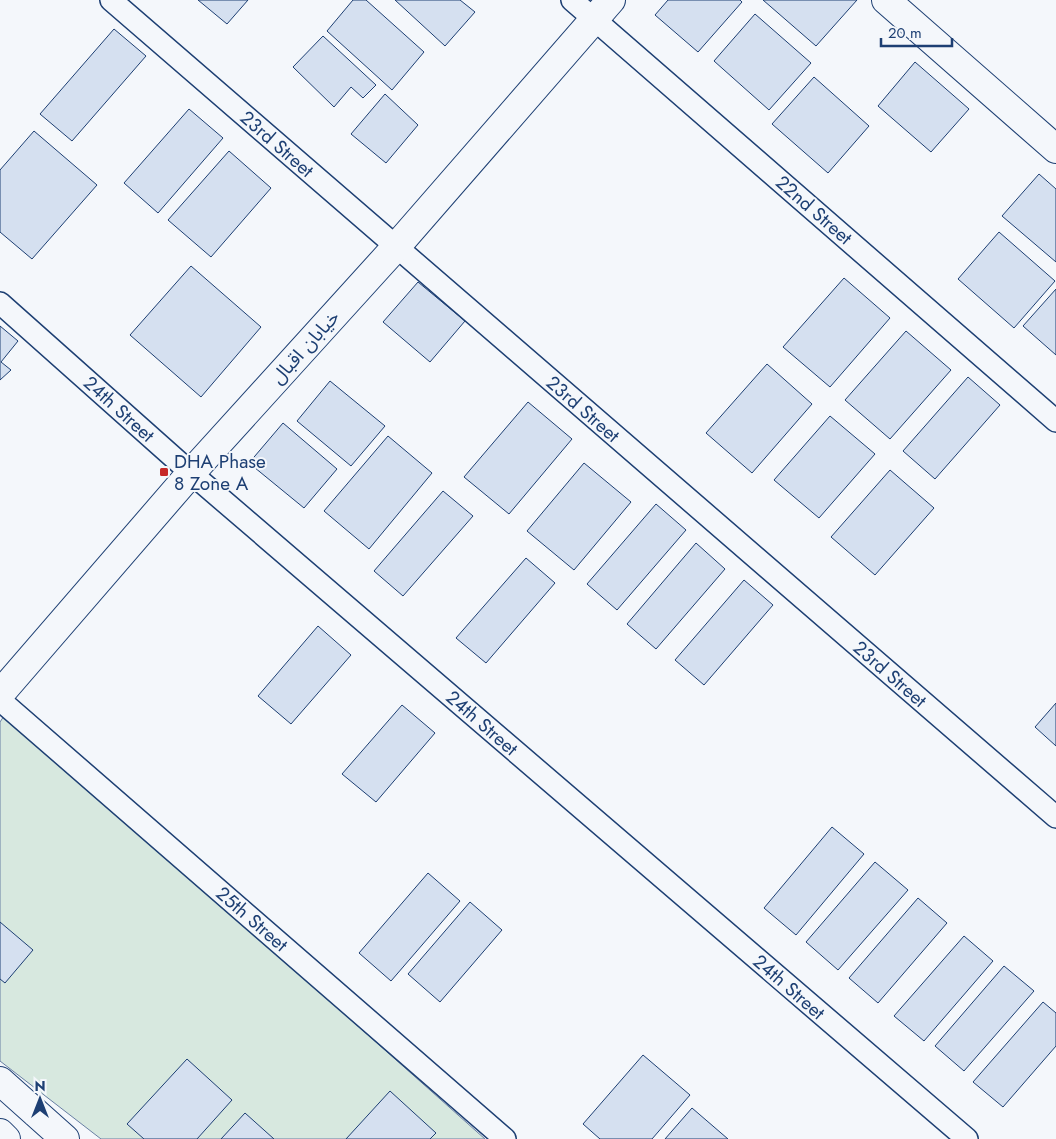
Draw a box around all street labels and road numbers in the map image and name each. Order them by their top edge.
street label: 23rd Street [234,104,320,184]
street label: 22nd Street [770,169,858,251]
street label: خیابان اقبال [264,304,346,390]
street label: 23rd Street [540,369,626,449]
street label: 24th Street [77,370,161,449]
street label: 23rd Street [847,634,933,714]
street label: 24th Street [440,684,524,762]
street label: 25th Street [210,880,294,958]
street label: 24th Street [747,948,831,1026]

